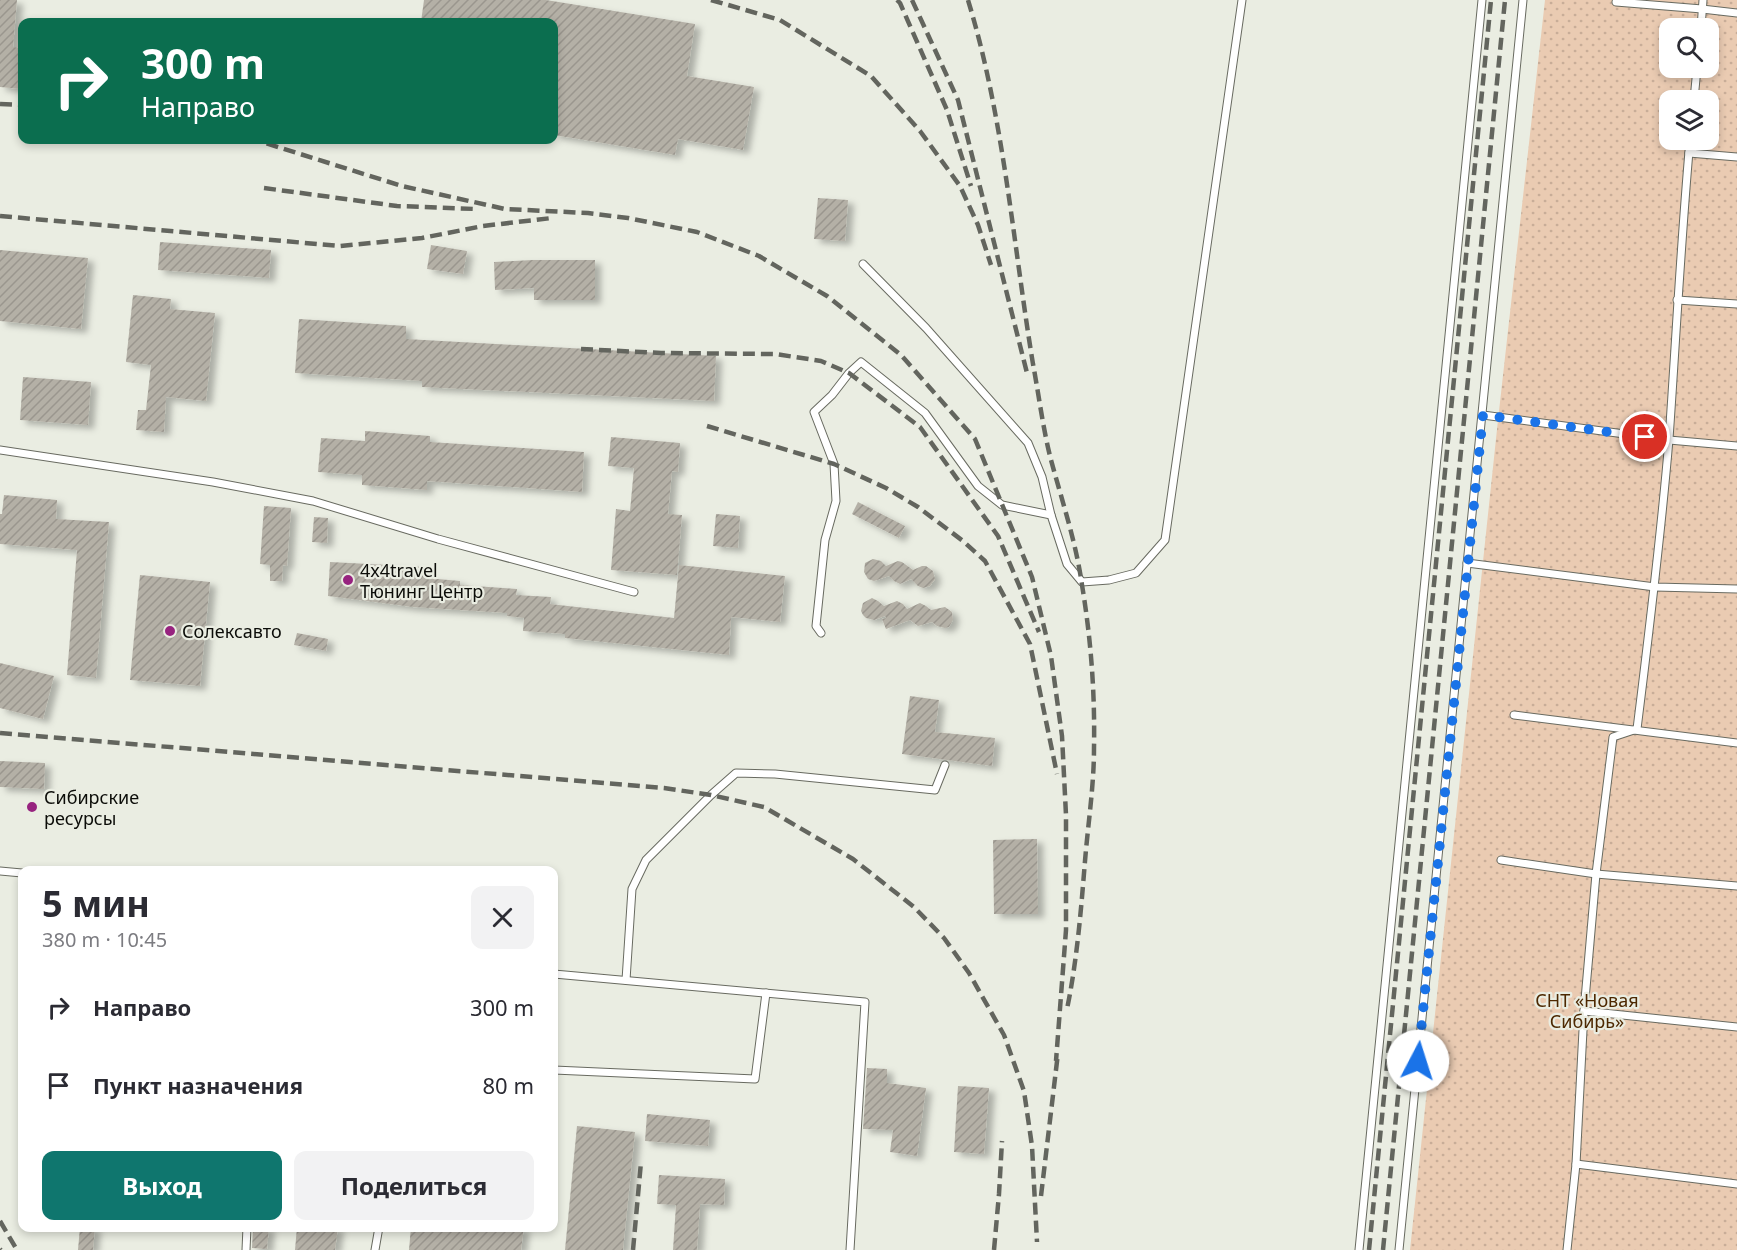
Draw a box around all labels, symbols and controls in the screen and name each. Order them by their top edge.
map controls [1659,18,1719,150]
button: search [1659,18,1719,78]
text: 300 m [141,34,265,91]
icon: right [42,42,120,120]
text: Направо [141,88,255,125]
button: layers [1659,90,1719,150]
pin [1619,411,1670,462]
icon: arrive [1628,420,1661,453]
place label: 4x4travel Тюнинг Центр [360,558,483,603]
marker: 4x4travel Тюнинг Центр [341,573,355,587]
place label: Солексавто [182,619,282,643]
marker: Солексавто [163,624,177,638]
place label: Сибирские ресурсы [44,785,139,830]
marker: Сибирские ресурсы [25,800,39,814]
text: 5 мин [42,879,150,928]
button: close [471,886,534,949]
text: 380 m · 10:45 [42,926,167,953]
park label: СНТ «Новая Сибирь» [1535,988,1639,1033]
icon: right [42,991,75,1024]
text: Направо [93,992,191,1022]
text: 300 m [470,992,534,1022]
position arrow [1386,1029,1450,1093]
icon: arrive [42,1069,75,1102]
text: Пункт назначения [93,1070,303,1100]
text: 80 m [483,1070,534,1100]
button: Выход [42,1151,282,1220]
button: Поделиться [294,1151,534,1220]

